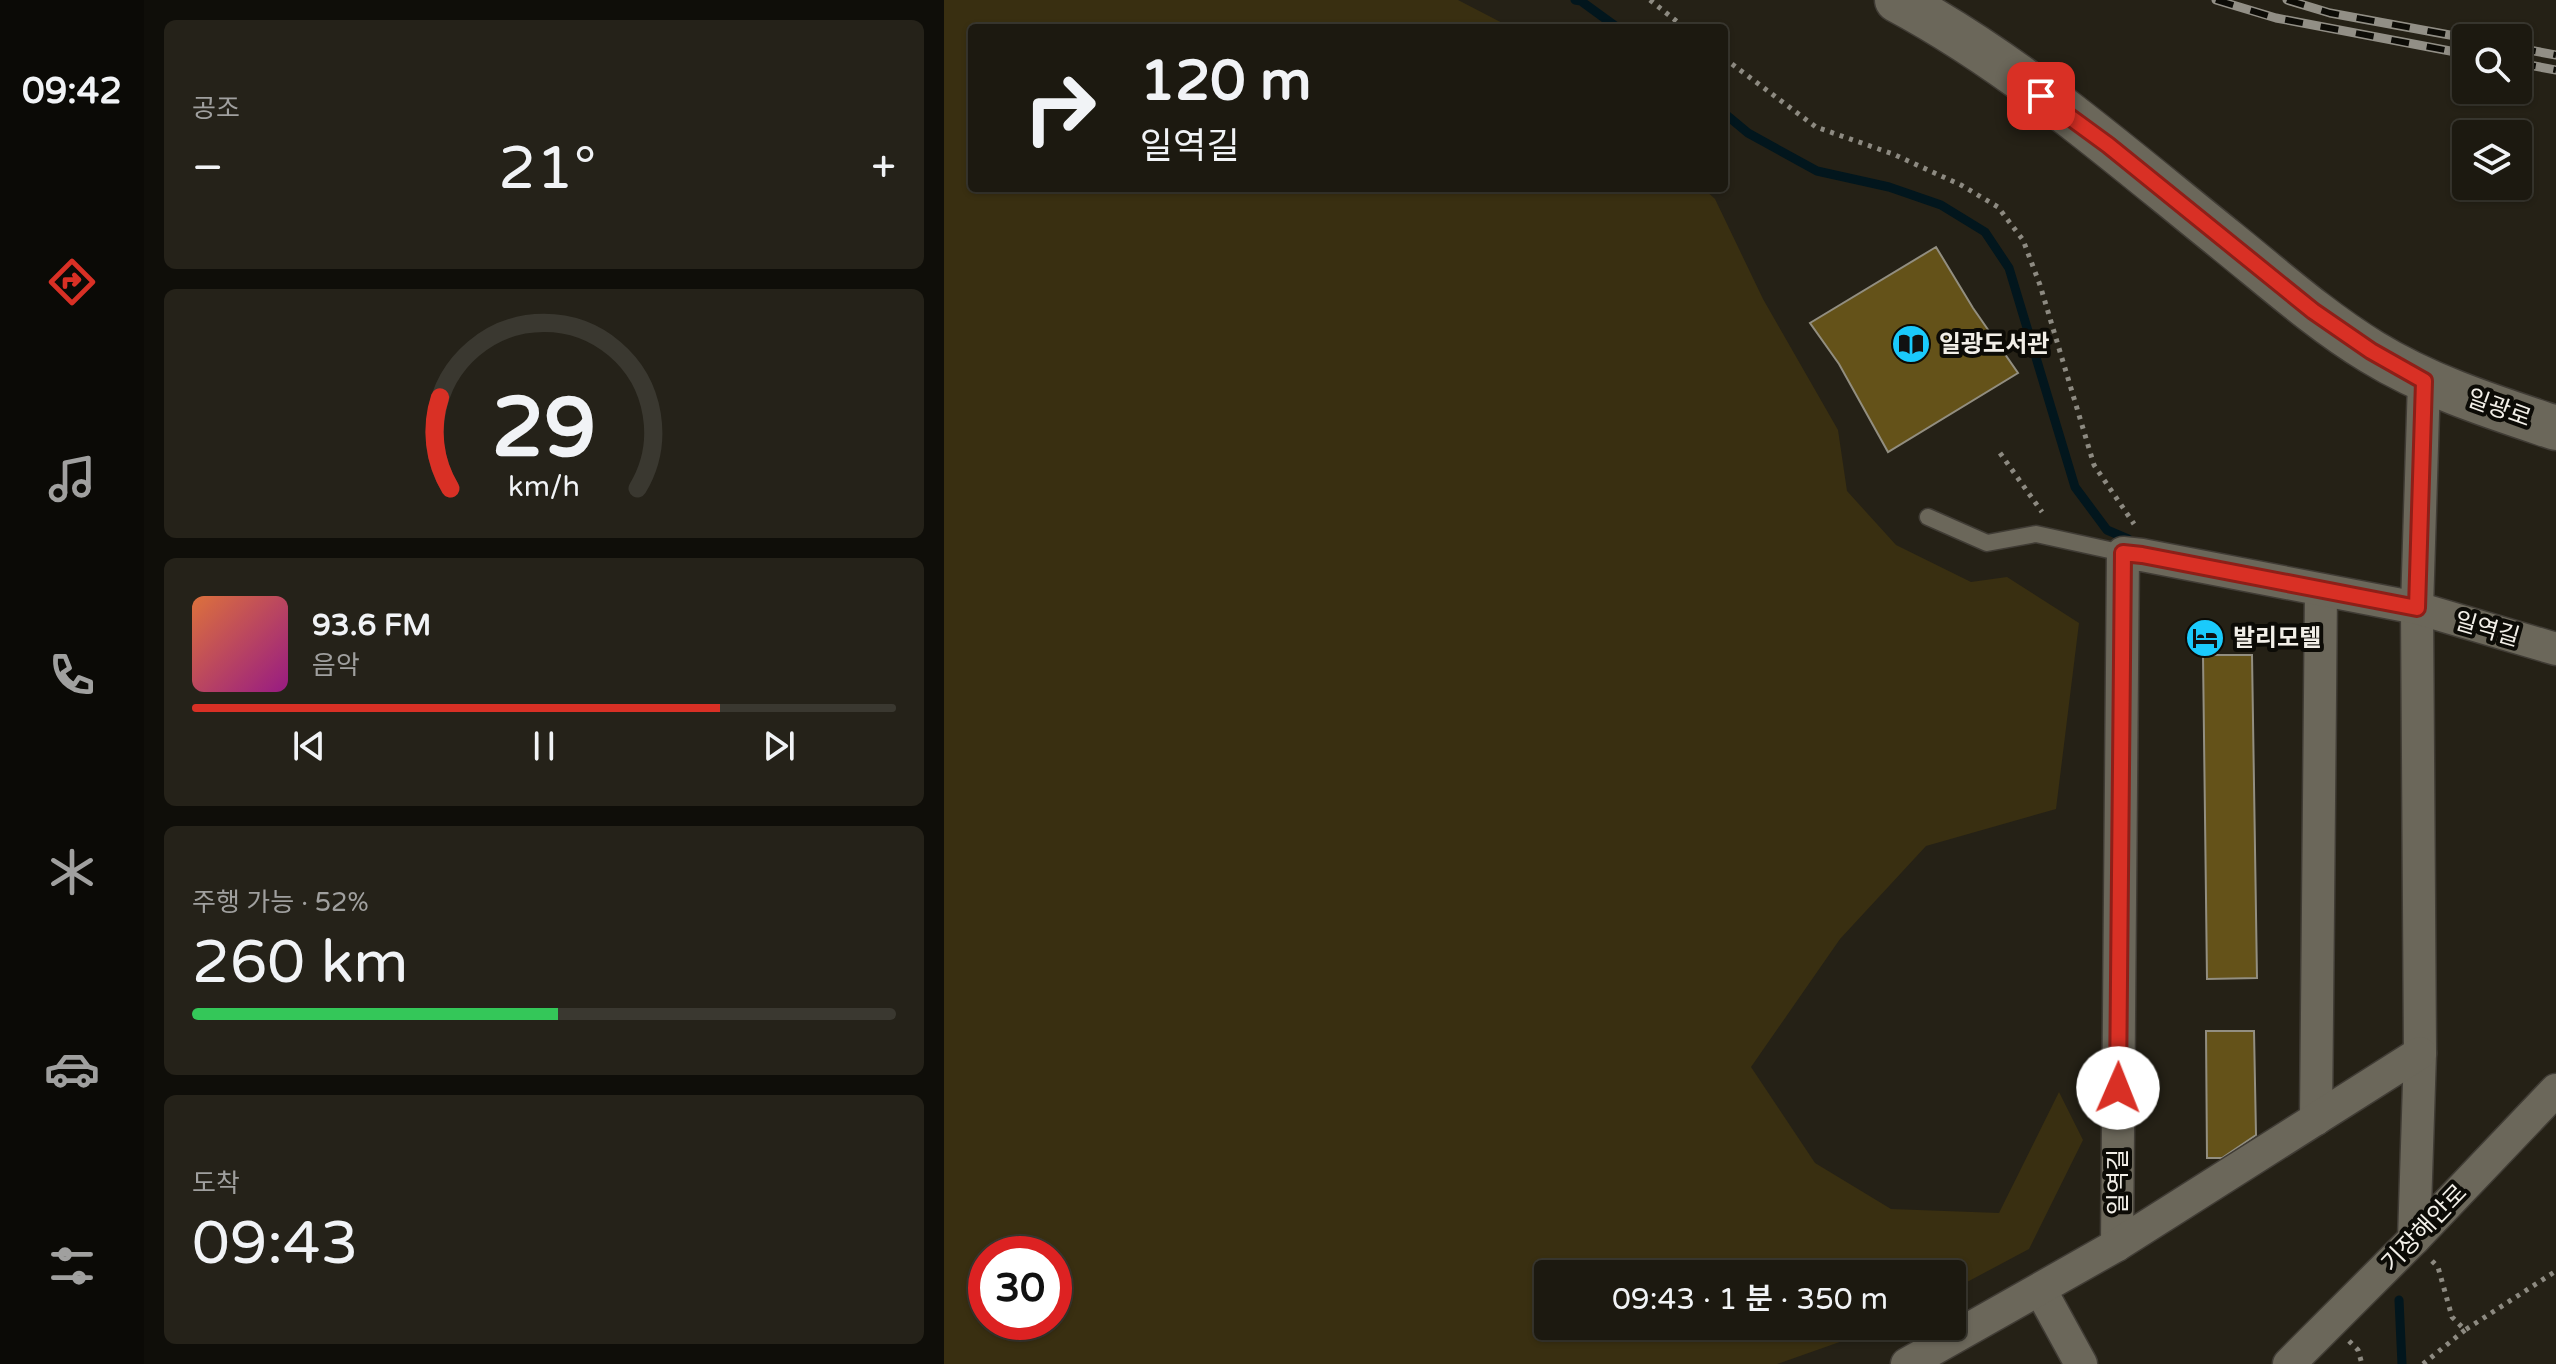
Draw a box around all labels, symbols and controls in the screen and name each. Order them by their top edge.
map controls [2452,24,2532,200]
button: search [2452,24,2532,104]
text: 120 m [1140,48,1311,115]
icon: right [1008,56,1112,160]
pin [2007,62,2075,130]
text: 09:42 [22,70,122,113]
icon: arrive [2019,74,2063,118]
text: 공조 [192,93,240,124]
button: layers [2452,120,2532,200]
text: 일역길 [1140,125,1239,168]
text: 21° [498,133,596,205]
text: − [192,142,223,195]
text: + [871,142,896,195]
icon: directions [44,254,100,310]
library icon: 일광도서관 [1890,323,1932,365]
place label: 일광도서관 [1939,330,2049,359]
text: 29 [492,379,596,479]
street label: 일광로 [2463,384,2535,433]
icon: music [44,451,100,507]
text: km/h [508,470,580,504]
street label: 일역길 [2451,606,2523,653]
text: 93.6 FM [312,607,431,644]
hotel icon: 발리모텔 [2184,617,2226,659]
place label: 발리모텔 [2233,624,2321,653]
icon: phone [44,647,100,703]
text: 음악 [312,650,360,681]
icon: previous [287,724,331,768]
icon: pause [522,724,566,768]
icon: next [757,724,801,768]
icon: climate [44,844,100,900]
text: 주행 가능 · 52% [192,887,369,918]
text: 260 km [192,927,408,999]
icon: car [44,1041,100,1097]
position arrow [2076,1046,2160,1130]
street label: 일역길 [2104,1149,2133,1215]
text: 도착 [192,1168,240,1199]
street label: 기장해안로 [2376,1179,2473,1278]
text: 09:43 [192,1208,358,1280]
speed limit sign: 30 [968,1236,1072,1340]
icon: filters [44,1238,100,1294]
text: 09:43 · 1 분 · 350 m [1612,1281,1888,1318]

